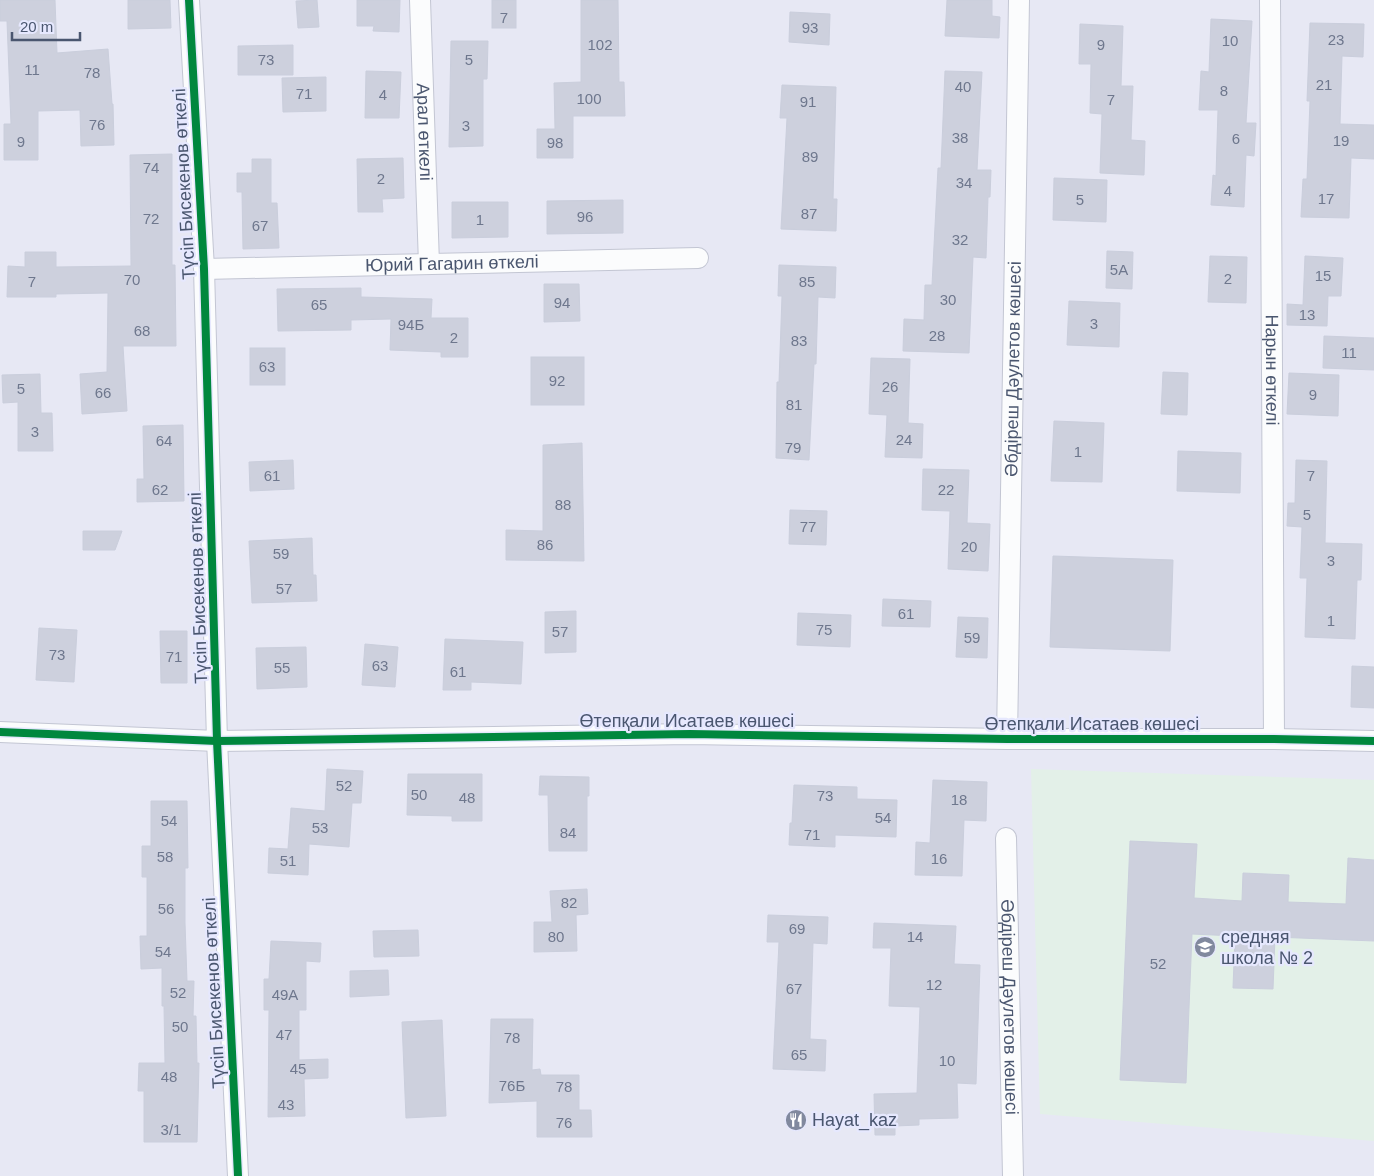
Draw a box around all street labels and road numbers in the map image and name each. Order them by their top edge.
street label: Арал өткелі [413,83,436,181]
street label: Түсіп Бисекенов өткелі [169,88,199,280]
street label: Юрий Гагарин өткелі [365,252,539,275]
street label: Әбдіреш Дәулетов көшесі [1001,261,1025,477]
street label: Нарын өткелі [1262,314,1282,426]
street label: Түсіп Бисекенов өткелі [185,492,211,684]
street label: Өтепқали Исатаев көшесі [580,711,794,731]
street label: Өтепқали Исатаев көшесі [985,714,1199,734]
street label: Түсіп Бисекенов өткелі [199,897,229,1089]
street label: Әбдіреш Дәулетов көшесі [997,899,1022,1115]

